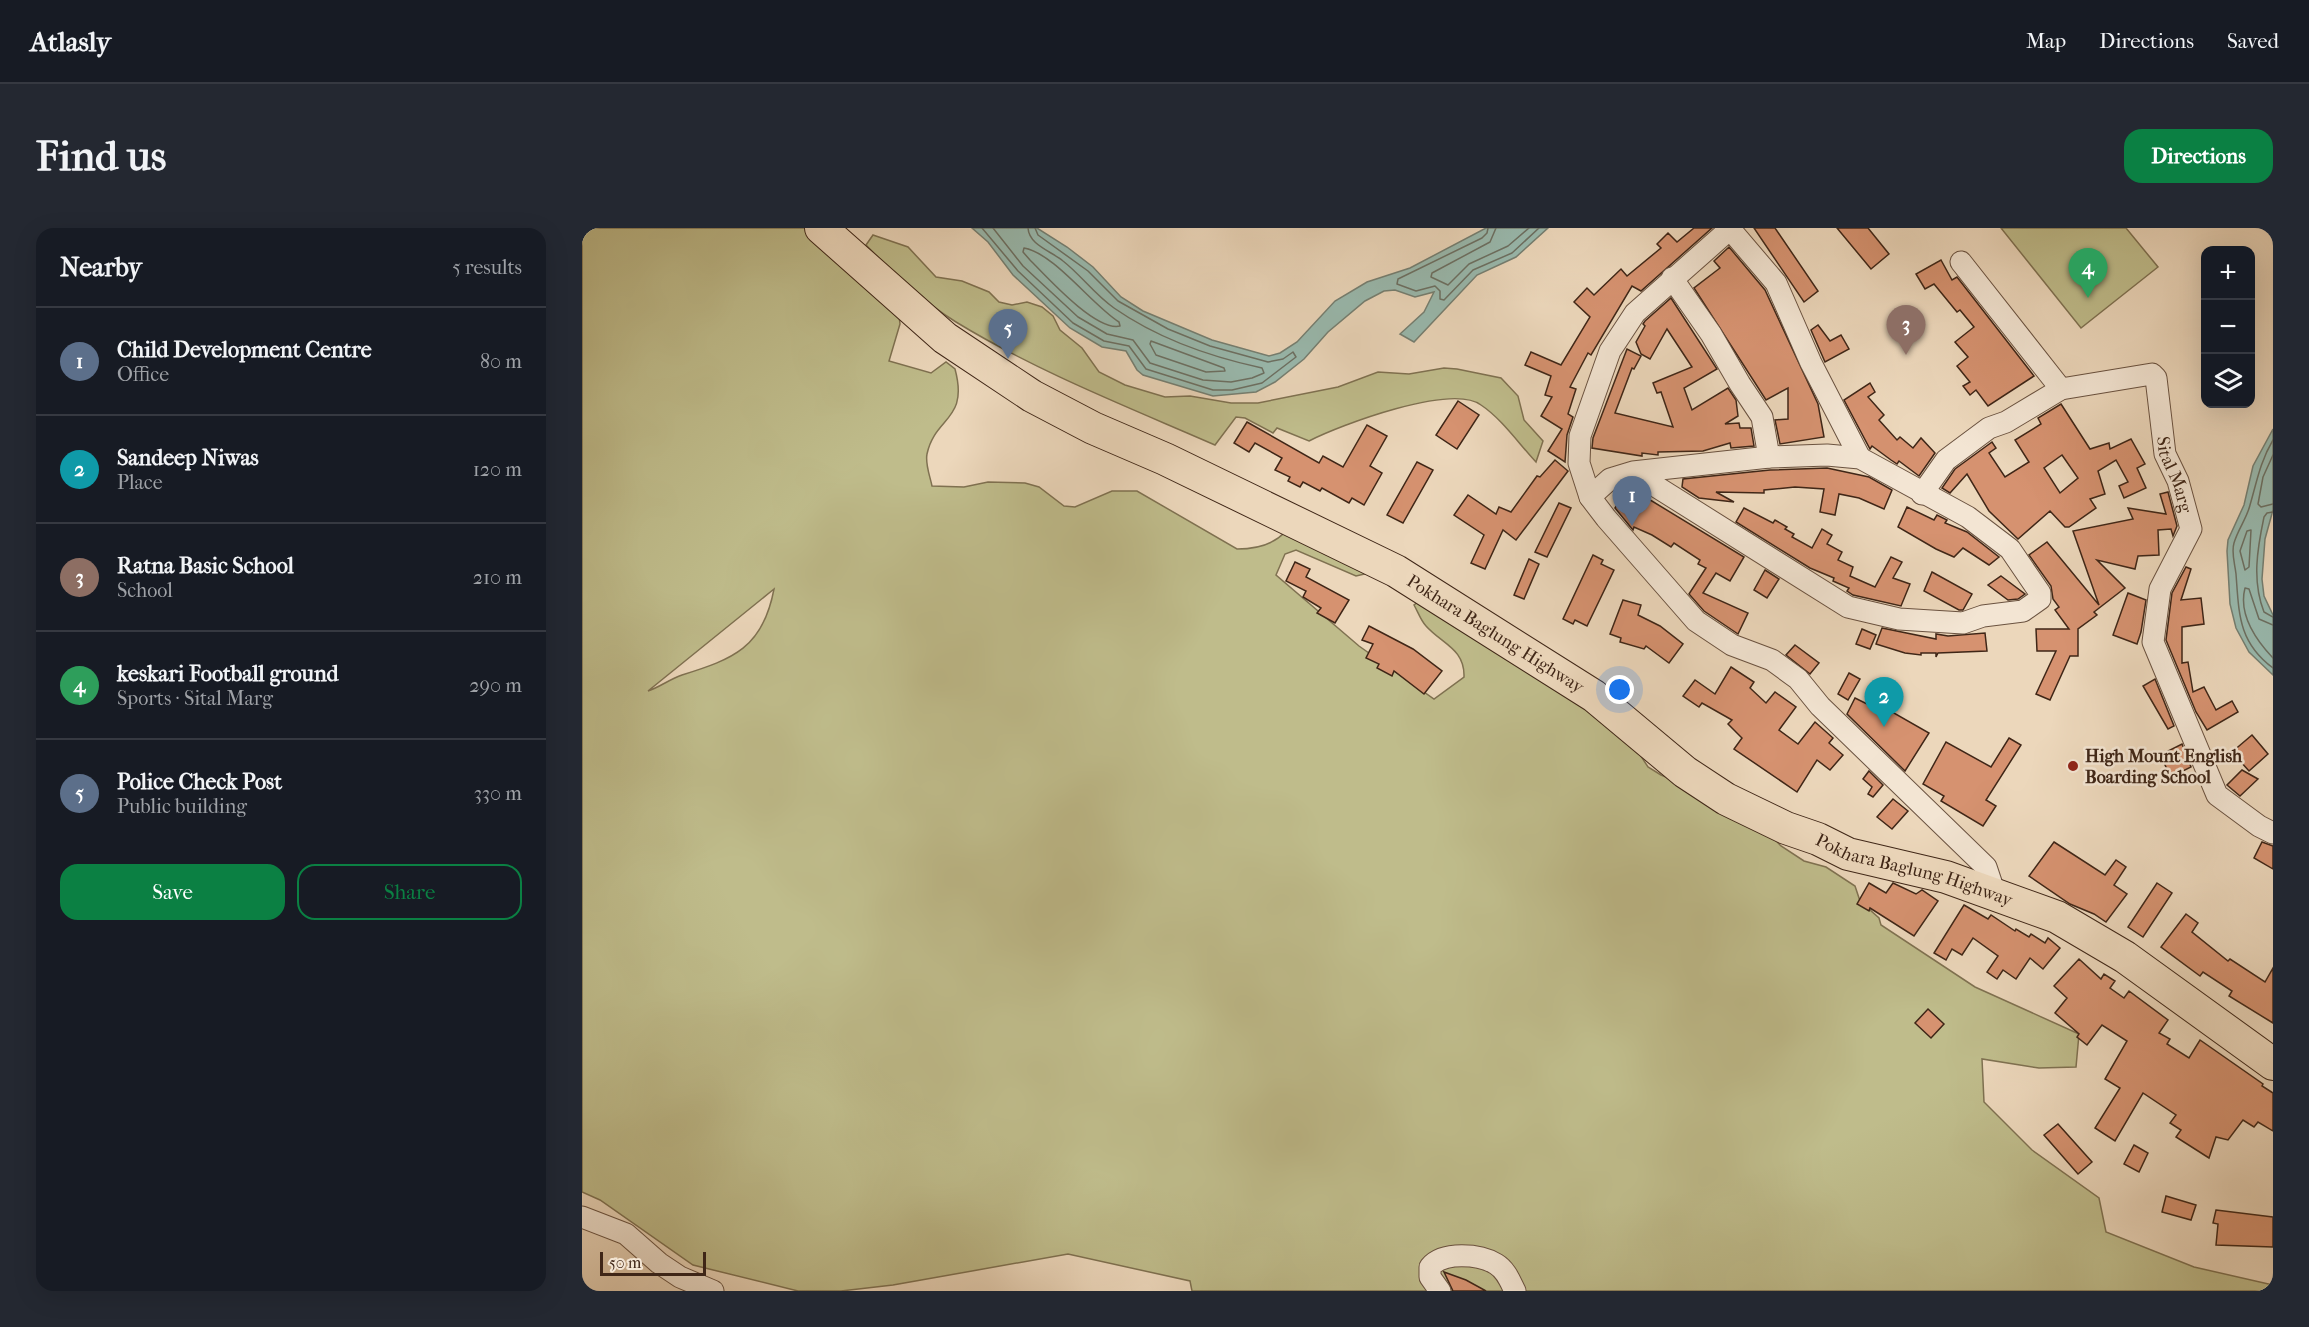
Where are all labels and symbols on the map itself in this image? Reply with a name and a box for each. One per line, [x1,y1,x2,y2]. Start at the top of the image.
pin: 4 [2068,248,2108,298]
pin: 3 [1886,306,1926,355]
pin: 5 [988,310,1028,359]
street label: Sital Marg [2152,435,2197,515]
pin: 1 [1612,476,1652,526]
street label: Pokhara Baglung Highway [1403,570,1589,698]
your location [1605,675,1634,704]
pin: 2 [1864,678,1904,727]
place label: High Mount English Boarding School [2085,746,2243,788]
marker: High Mount English Boarding School [2066,759,2080,773]
street label: Pokhara Baglung Highway [1812,829,2017,911]
scale bar [600,1249,706,1276]

